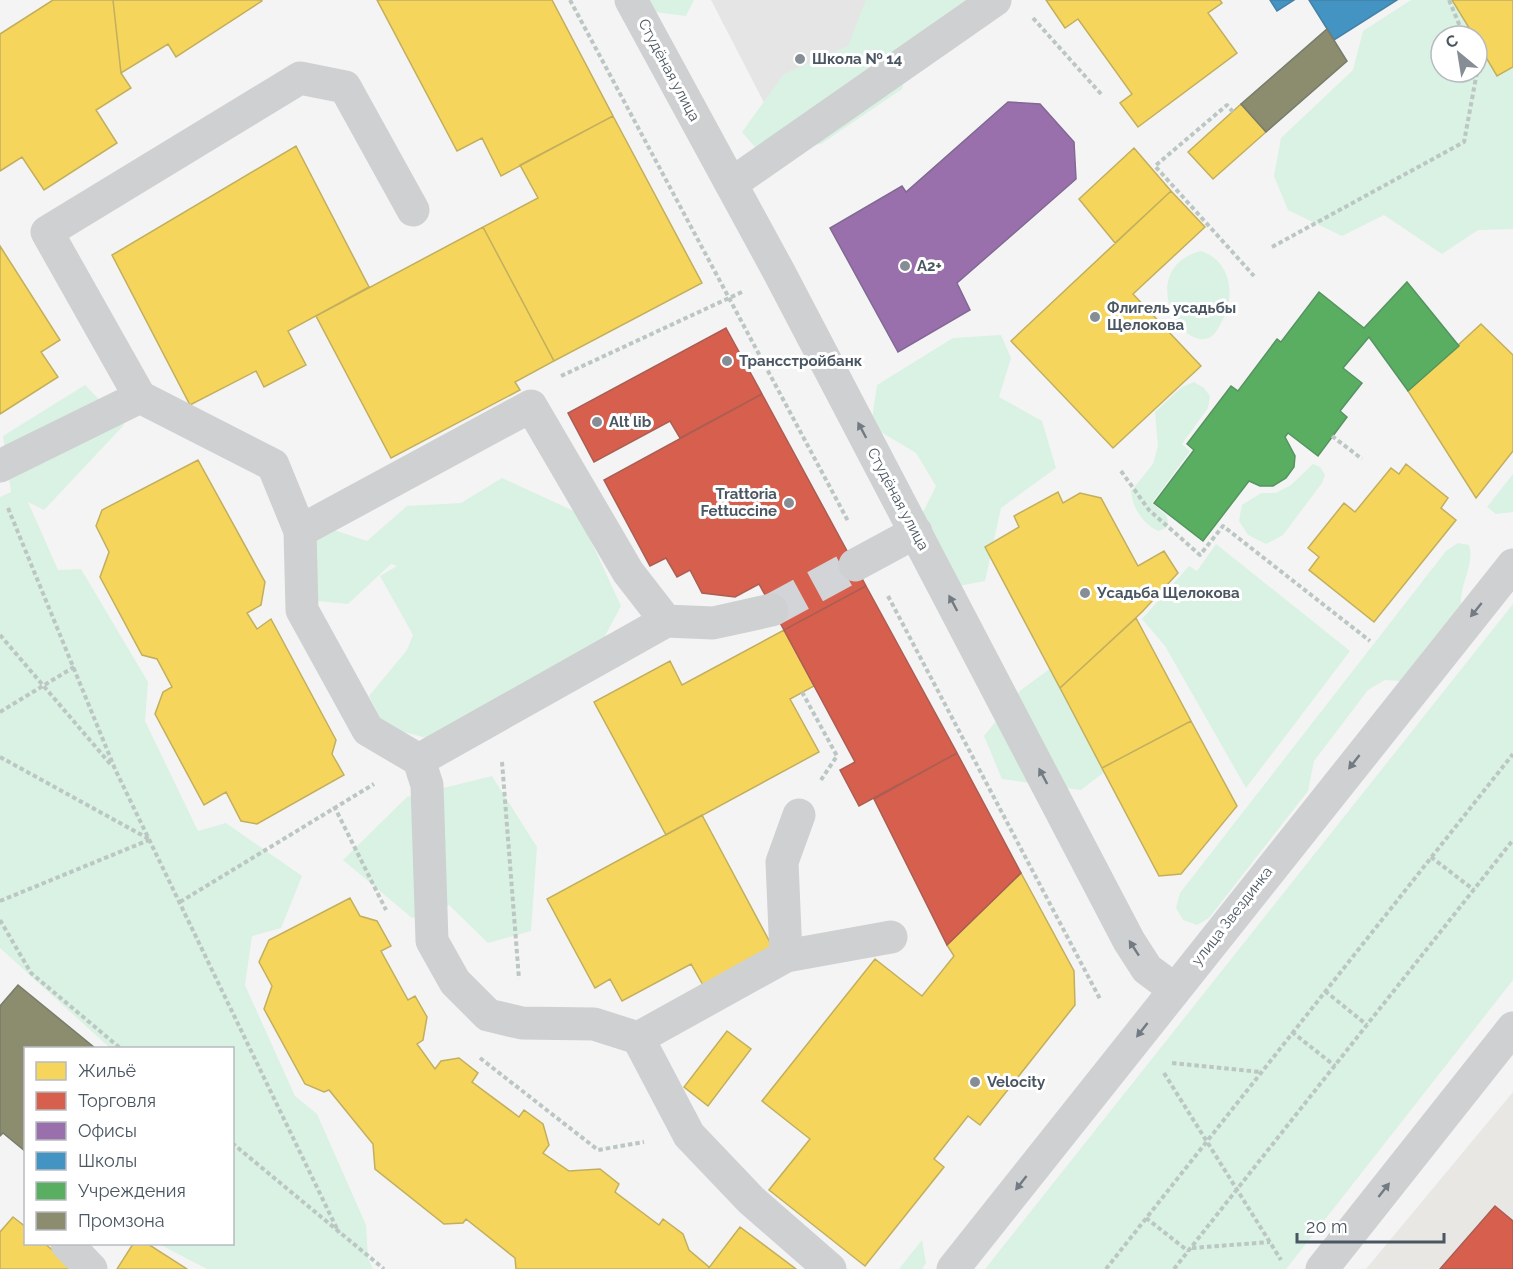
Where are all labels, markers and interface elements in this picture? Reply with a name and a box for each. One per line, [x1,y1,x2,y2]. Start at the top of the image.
street label: Студёная улица [634,16,704,124]
north arrow [1429,24,1489,84]
text: С [1442,30,1461,52]
place label: Школа № 14 [812,50,903,68]
marker: Школа № 14 [793,52,807,66]
place label: А2+ [917,257,942,275]
marker: А2+ [898,259,912,273]
place label: Флигель усадьбы Щелокова [1107,299,1236,334]
marker: Флигель усадьбы Щелокова [1088,310,1102,324]
place label: Трансстройбанк [739,352,863,370]
marker: Трансстройбанк [720,354,734,368]
place label: Alt lib [609,413,652,431]
marker: Alt lib [590,415,604,429]
one-way arrow [857,421,867,438]
street label: Студёная улица [863,445,933,553]
place label: Trattoria Fettuccine [700,485,777,520]
marker: Trattoria Fettuccine [782,496,796,510]
place label: Усадьба Щелокова [1096,584,1240,602]
marker: Усадьба Щелокова [1078,586,1092,600]
one-way arrow [948,594,957,611]
one-way arrow [1470,602,1483,618]
one-way arrow [1348,754,1361,770]
one-way arrow [1038,767,1047,784]
street label: улица Звездинка [1188,863,1276,969]
one-way arrow [1128,940,1139,956]
one-way arrow [1136,1023,1148,1038]
legend [24,1047,234,1245]
text: Жильё [78,1060,136,1081]
place label: Velocity [987,1073,1046,1091]
marker: Velocity [968,1075,982,1089]
text: Торговля [78,1090,156,1111]
text: Офисы [78,1120,137,1141]
text: Школы [78,1150,137,1171]
one-way arrow [1016,1176,1028,1191]
text: Учреждения [78,1180,186,1201]
one-way arrow [1378,1183,1390,1198]
scale bar [1297,1206,1444,1244]
text: Промзона [78,1210,165,1231]
text: 20 m [1306,1216,1348,1237]

